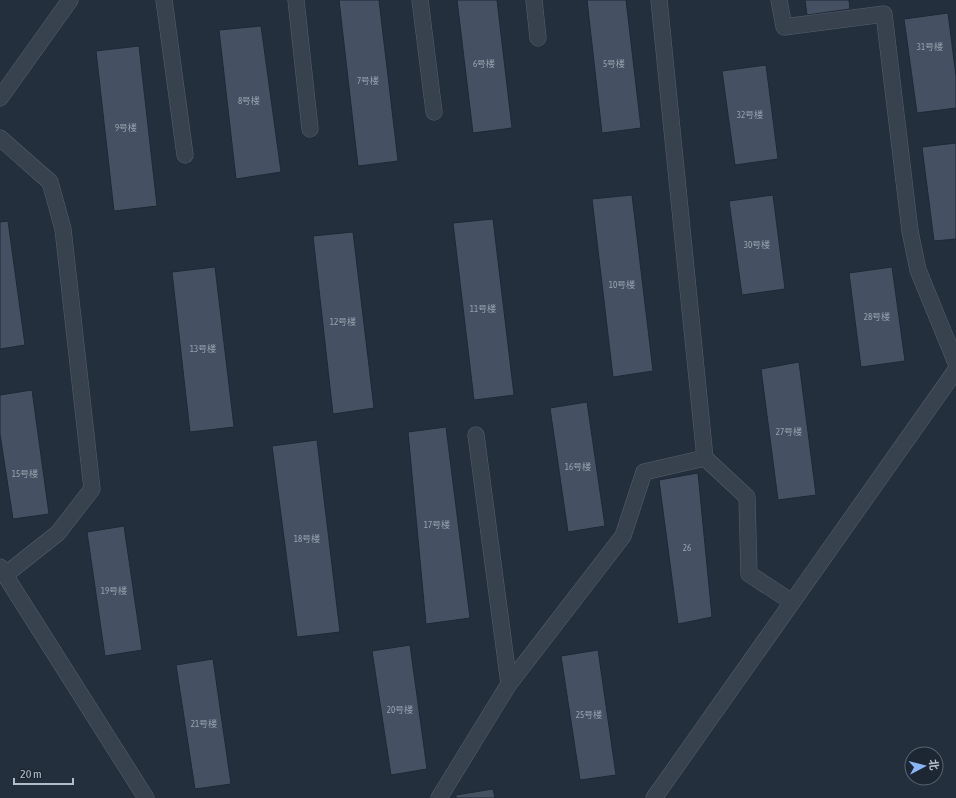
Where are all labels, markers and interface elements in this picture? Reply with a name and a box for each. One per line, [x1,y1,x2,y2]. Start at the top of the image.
house number: 31号楼 [917,42,943,52]
house number: 6号楼 [473,59,495,69]
house number: 5号楼 [603,59,625,69]
house number: 7号楼 [357,76,379,86]
house number: 8号楼 [238,96,260,106]
house number: 32号楼 [737,110,763,120]
house number: 9号楼 [115,123,137,133]
house number: 30号楼 [744,240,770,250]
house number: 10号楼 [609,280,635,290]
house number: 11号楼 [470,304,496,314]
house number: 28号楼 [864,312,890,322]
house number: 12号楼 [330,317,356,327]
house number: 13号楼 [190,344,216,354]
house number: 27号楼 [776,427,802,437]
house number: 16号楼 [565,462,591,472]
house number: 15号楼 [12,469,38,479]
house number: 17号楼 [424,520,450,530]
house number: 18号楼 [294,534,320,544]
house number: 26 [683,543,691,553]
house number: 19号楼 [101,586,127,596]
house number: 20号楼 [387,705,413,715]
house number: 25号楼 [576,710,602,720]
house number: 21号楼 [191,719,217,729]
north arrow [904,746,944,786]
text: 北 [927,759,941,771]
scale bar [14,760,73,786]
text: 20 m [20,767,42,781]

